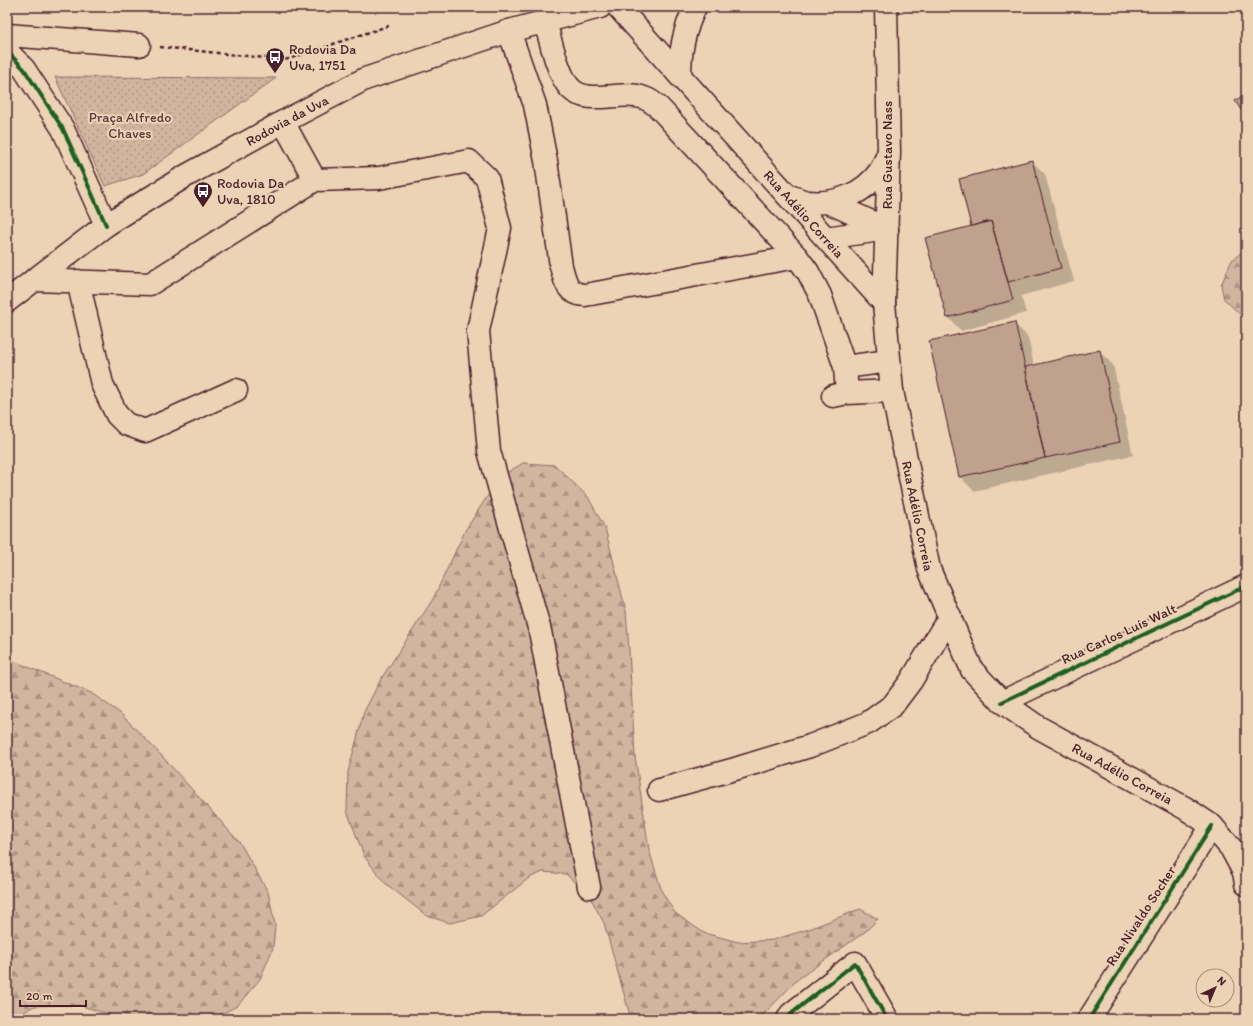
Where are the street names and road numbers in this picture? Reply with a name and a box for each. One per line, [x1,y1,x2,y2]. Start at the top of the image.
street label: Rodovia da Uva [243,91,332,150]
street label: Rua Gustavo Nass [879,101,896,209]
street label: Rua Adélio Correia [760,166,848,261]
street label: Rua Adélio Correia [898,459,938,573]
street label: Rua Carlos Luís Walt [1059,600,1179,668]
street label: Rua Adélio Correia [1069,739,1176,808]
street label: Rua Nivaldo Socher [1102,862,1180,969]

